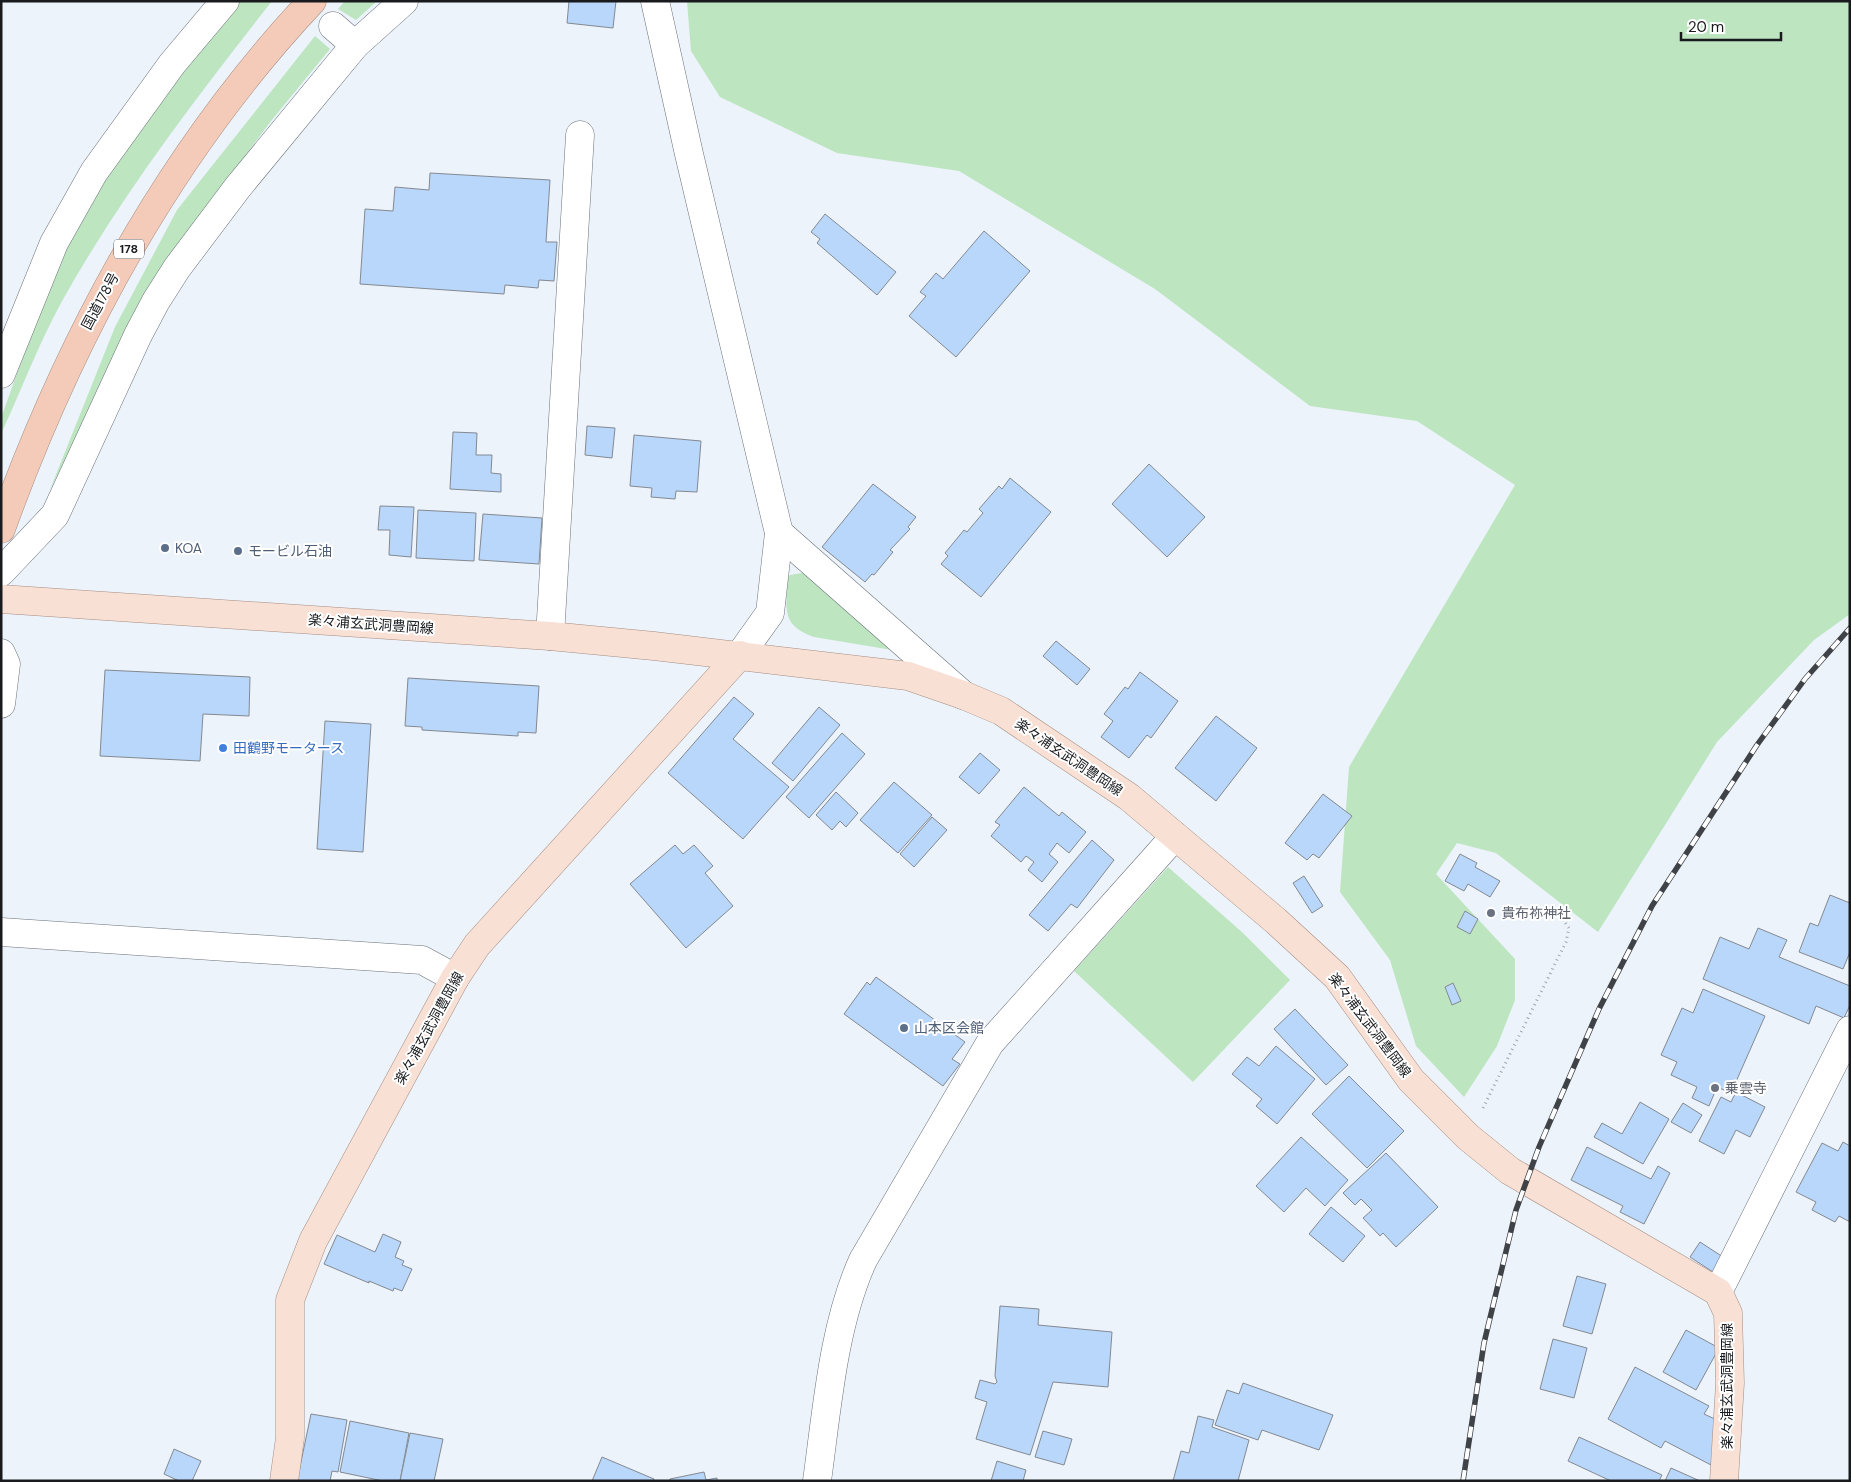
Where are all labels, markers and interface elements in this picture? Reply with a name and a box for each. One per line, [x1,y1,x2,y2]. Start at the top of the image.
scale bar [1681,10,1781,42]
text: 20 m [1688,17,1724,37]
road number: 178 [114,240,144,258]
street label: 国道178号 [77,269,123,333]
place label: KOA [175,539,202,557]
marker: KOA [159,542,171,554]
place label: モービル石油 [248,542,332,560]
marker: モービル石油 [232,545,244,557]
street label: 楽々浦玄武洞豊岡線 [308,611,434,637]
street label: 楽々浦玄武洞豊岡線 [1012,714,1126,800]
place label: 田鶴野モータース [233,739,344,757]
marker: 田鶴野モータース [217,742,229,754]
place label: 貴布祢神社 [1501,904,1571,922]
marker: 貴布祢神社 [1485,907,1497,919]
street label: 楽々浦玄武洞豊岡線 [391,969,467,1087]
street label: 楽々浦玄武洞豊岡線 [1325,969,1415,1081]
place label: 山本区会館 [914,1019,984,1037]
marker: 山本区会館 [898,1022,910,1034]
place label: 乗雲寺 [1725,1079,1767,1097]
marker: 乗雲寺 [1709,1082,1721,1094]
street label: 楽々浦玄武洞豊岡線 [1718,1323,1736,1449]

